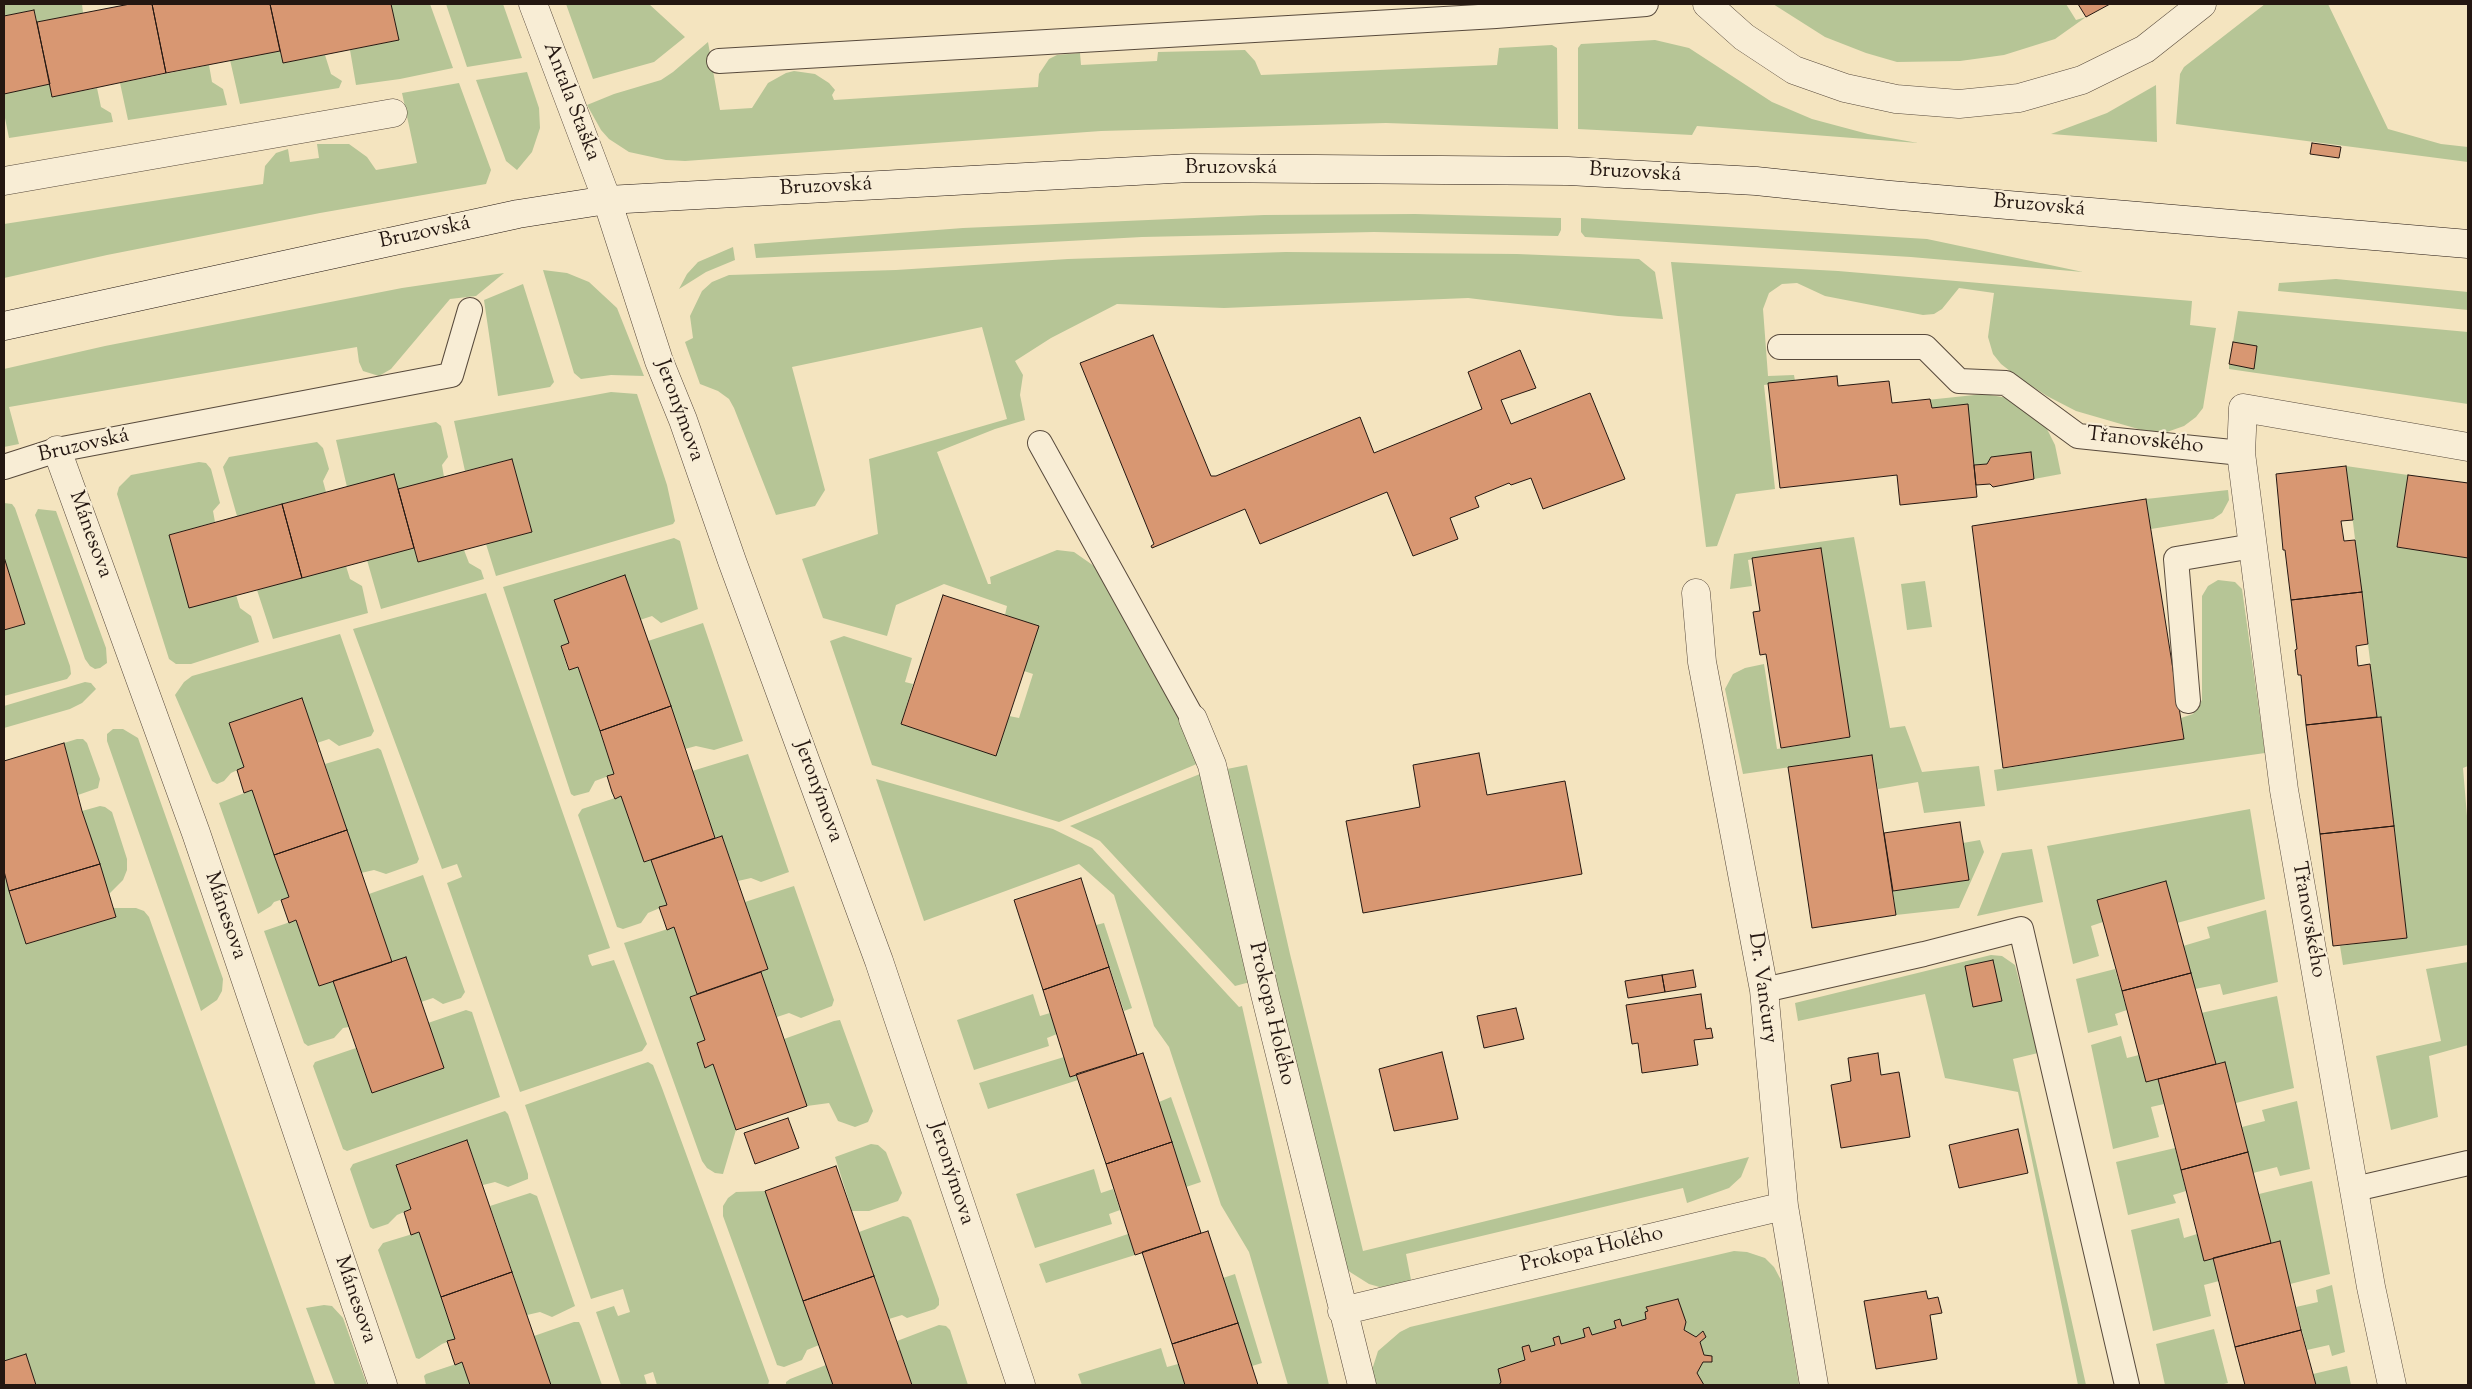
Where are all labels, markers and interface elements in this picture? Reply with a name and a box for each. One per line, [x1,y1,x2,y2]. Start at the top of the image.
street label: Antala Staška [536,39,604,165]
street label: Bruzovská [1185,156,1277,182]
street label: Bruzovská [1588,159,1682,189]
street label: Bruzovská [779,173,873,203]
street label: Bruzovská [1992,190,2086,224]
street label: Bruzovská [377,212,473,256]
street label: Jeronýmova [648,357,708,465]
street label: Třanovského [2085,423,2205,461]
street label: Bruzovská [36,424,132,470]
street label: Mánesova [62,488,116,582]
street label: Jeronýmova [787,738,847,846]
street label: Třanovského [2284,860,2330,980]
street label: Mánesova [197,869,251,963]
street label: Dr. Vančury [1741,931,1781,1045]
street label: Prokopa Holého [1241,940,1299,1088]
street label: Jeronýmova [922,1120,978,1228]
street label: Prokopa Holého [1518,1222,1666,1280]
street label: Mánesova [327,1253,381,1347]

